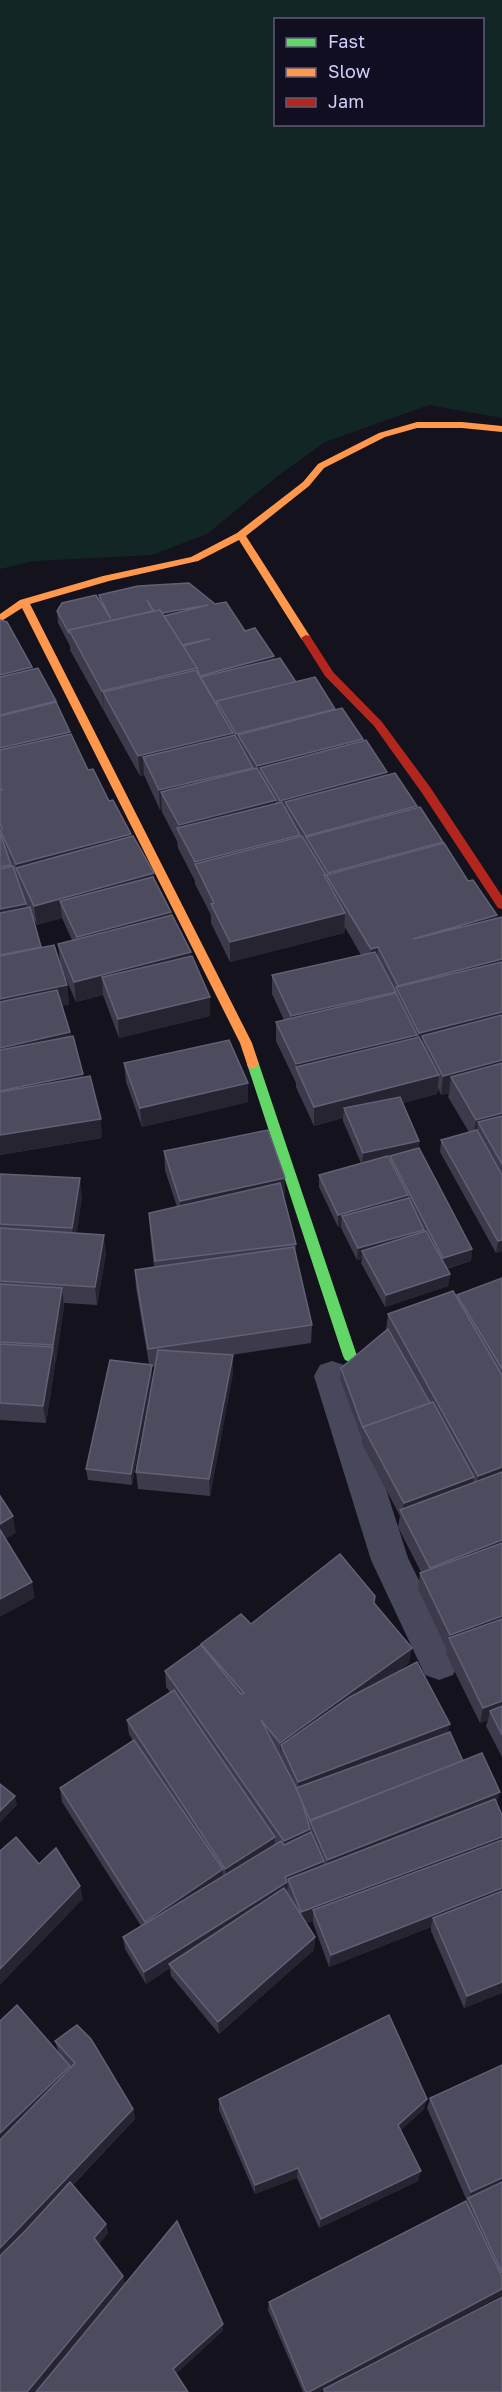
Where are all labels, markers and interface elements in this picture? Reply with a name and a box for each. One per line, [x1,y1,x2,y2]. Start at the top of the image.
legend [274,18,484,126]
text: Fast [328,30,365,52]
text: Slow [328,60,371,82]
text: Jam [328,90,364,112]

